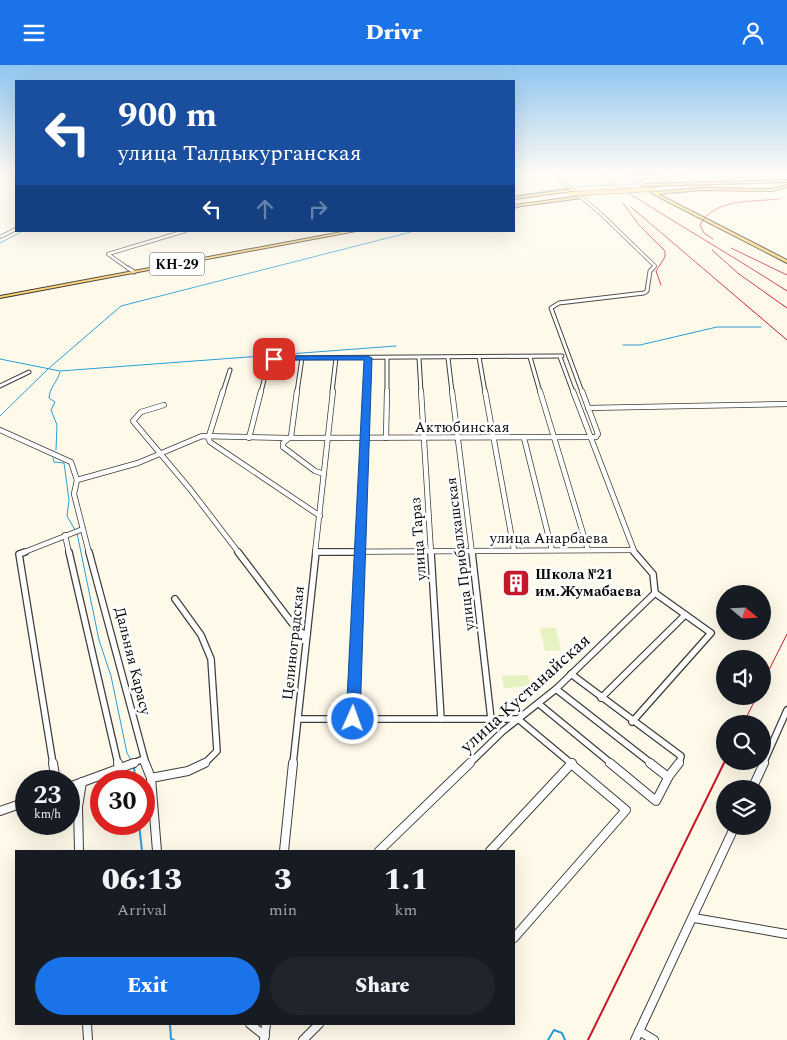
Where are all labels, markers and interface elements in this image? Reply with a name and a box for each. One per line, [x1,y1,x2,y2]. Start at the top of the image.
text: Drivr [366,16,422,49]
icon: menu [20,19,48,47]
icon: person [739,19,767,47]
text: 900 m [118,89,217,142]
icon: left [35,100,100,165]
text: улица Талдыкурганская [118,137,361,170]
icon: left [198,195,226,223]
icon: ahead [251,195,279,223]
icon: right [304,195,332,223]
road number: КН-29 [150,253,204,275]
pin [253,338,295,380]
icon: arrive [260,345,288,373]
street label: Актюбинская [415,416,509,439]
street label: улица Прибалхашская [440,476,481,633]
street label: улица Тараз [404,496,433,582]
street label: улица Анарбаева [489,527,609,550]
place label: Школа №21 им.Жумабаева [535,563,642,603]
building icon: Школа №21 им.Жумабаева [501,568,531,598]
street label: Целиноградская [276,585,311,701]
north arrow [716,585,771,640]
map controls [716,585,771,835]
street label: Дальняя Карасу [108,605,157,718]
street label: улица Кустанайская [453,627,597,760]
button: sound [716,650,771,705]
position arrow [326,692,378,744]
button: search [716,715,771,770]
speed limit sign: 30 [90,770,155,835]
text: 23 [33,777,62,815]
button: layers [716,780,771,835]
text: km/h [34,805,61,824]
text: 06:13 [102,857,182,903]
text: 3 [274,857,292,903]
text: 1.1 [384,857,428,903]
text: Arrival [117,898,167,922]
text: min [269,898,297,922]
text: km [395,898,417,922]
button: Exit [35,957,260,1015]
button: Share [270,957,495,1015]

